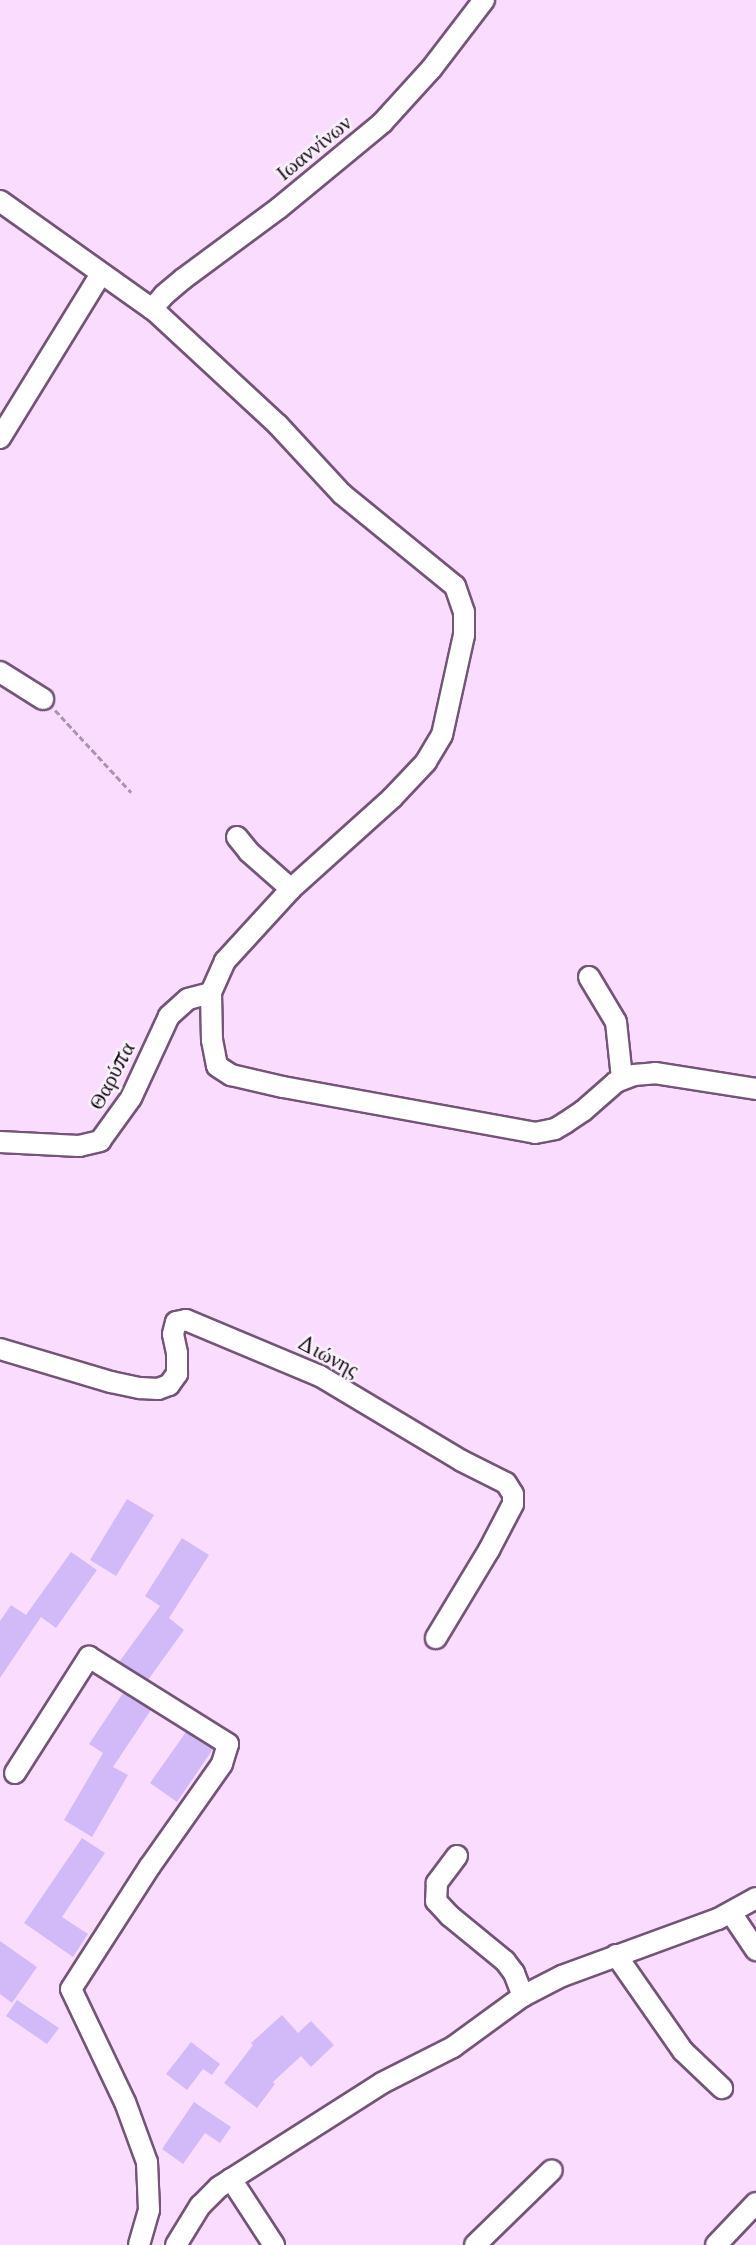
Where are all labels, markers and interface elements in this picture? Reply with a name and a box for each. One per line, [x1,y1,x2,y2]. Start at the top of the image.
street label: Ιωαννίνων [271,110,357,186]
street label: Θαρύπα [84,1038,140,1114]
street label: Διώνης [293,1329,363,1383]

